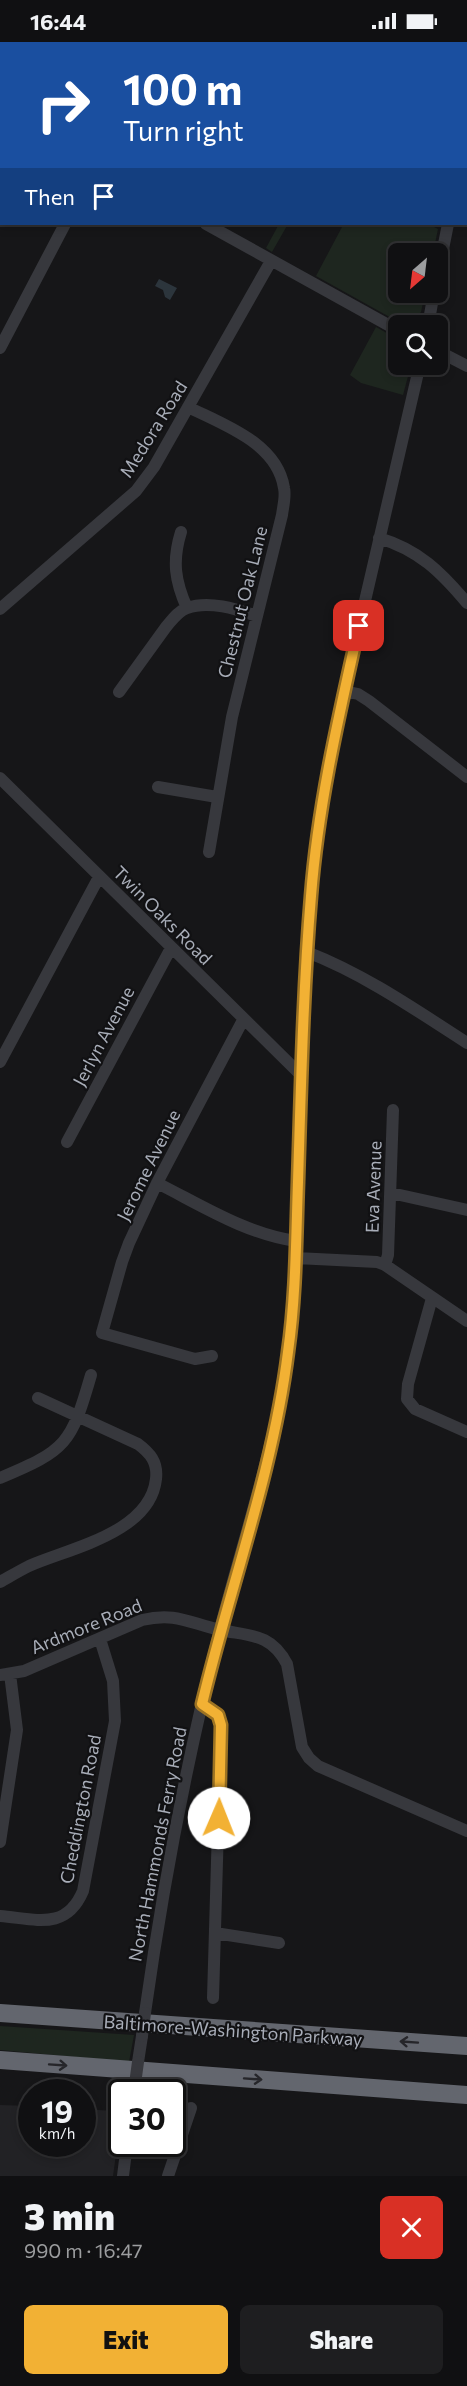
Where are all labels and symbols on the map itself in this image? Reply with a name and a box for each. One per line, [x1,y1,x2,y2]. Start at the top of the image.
north arrow [388,243,448,303]
street label: Medora Road [115,377,191,481]
street label: Chestnut Oak Lane [212,524,272,680]
pin [333,600,384,651]
street label: Twin Oaks Road [109,861,217,969]
street label: Jerlyn Avenue [68,982,138,1090]
street label: Jerome Avenue [112,1106,184,1224]
street label: Eva Avenue [360,1140,386,1234]
street label: Ardmore Road [27,1594,145,1658]
street label: North Hammonds Ferry Road [123,1725,191,1963]
street label: Cheddington Road [55,1733,105,1885]
position arrow [187,1786,251,1850]
street label: Baltimore-Washington Parkway [103,2010,363,2050]
one-way arrow [399,2037,419,2048]
one-way arrow [48,2059,68,2070]
one-way arrow [242,2073,262,2084]
speed limit sign: 30 [108,2079,186,2157]

